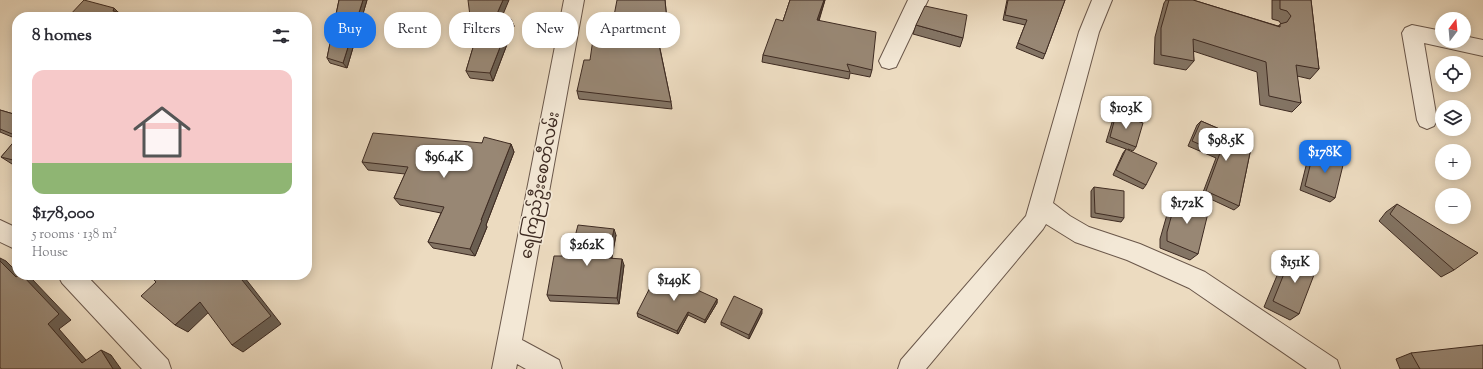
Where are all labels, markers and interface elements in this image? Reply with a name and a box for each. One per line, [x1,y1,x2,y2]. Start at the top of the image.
chip: Buy [324,12,376,48]
chip: Rent [384,12,441,48]
chip: Filters [449,12,514,48]
chip: New [522,12,578,48]
chip: Apartment [586,12,680,48]
north arrow [1435,12,1471,48]
map controls [1435,12,1471,224]
text: 8 homes [32,24,92,48]
icon: filters [270,25,292,47]
button: locate [1435,56,1471,92]
icon: home [126,96,198,168]
pin: $103K [1098,96,1154,130]
text: $103K [1110,100,1142,118]
button: layers [1435,100,1471,136]
street label: ရေကြည်ဦးစေတီလမ်း [514,110,567,261]
pin: $98.5K [1193,128,1259,162]
text: $98.5K [1208,132,1244,150]
pin: $178K [1297,140,1353,174]
text: $178K [1308,144,1342,162]
button: + [1435,144,1471,180]
pin: $96.4K [411,145,477,179]
text: $96.4K [425,149,463,167]
button: − [1435,188,1471,224]
pin: $172K [1159,191,1215,225]
text: $172K [1170,195,1204,213]
text: $178,000 [32,202,94,226]
text: 5 rooms · 138 m² [32,226,117,244]
pin: $262K [559,233,615,267]
text: $262K [570,237,604,255]
text: House [32,244,68,262]
pin: $151K [1267,250,1323,284]
text: $151K [1280,254,1310,272]
pin: $149K [646,268,702,302]
text: $149K [657,272,691,290]

